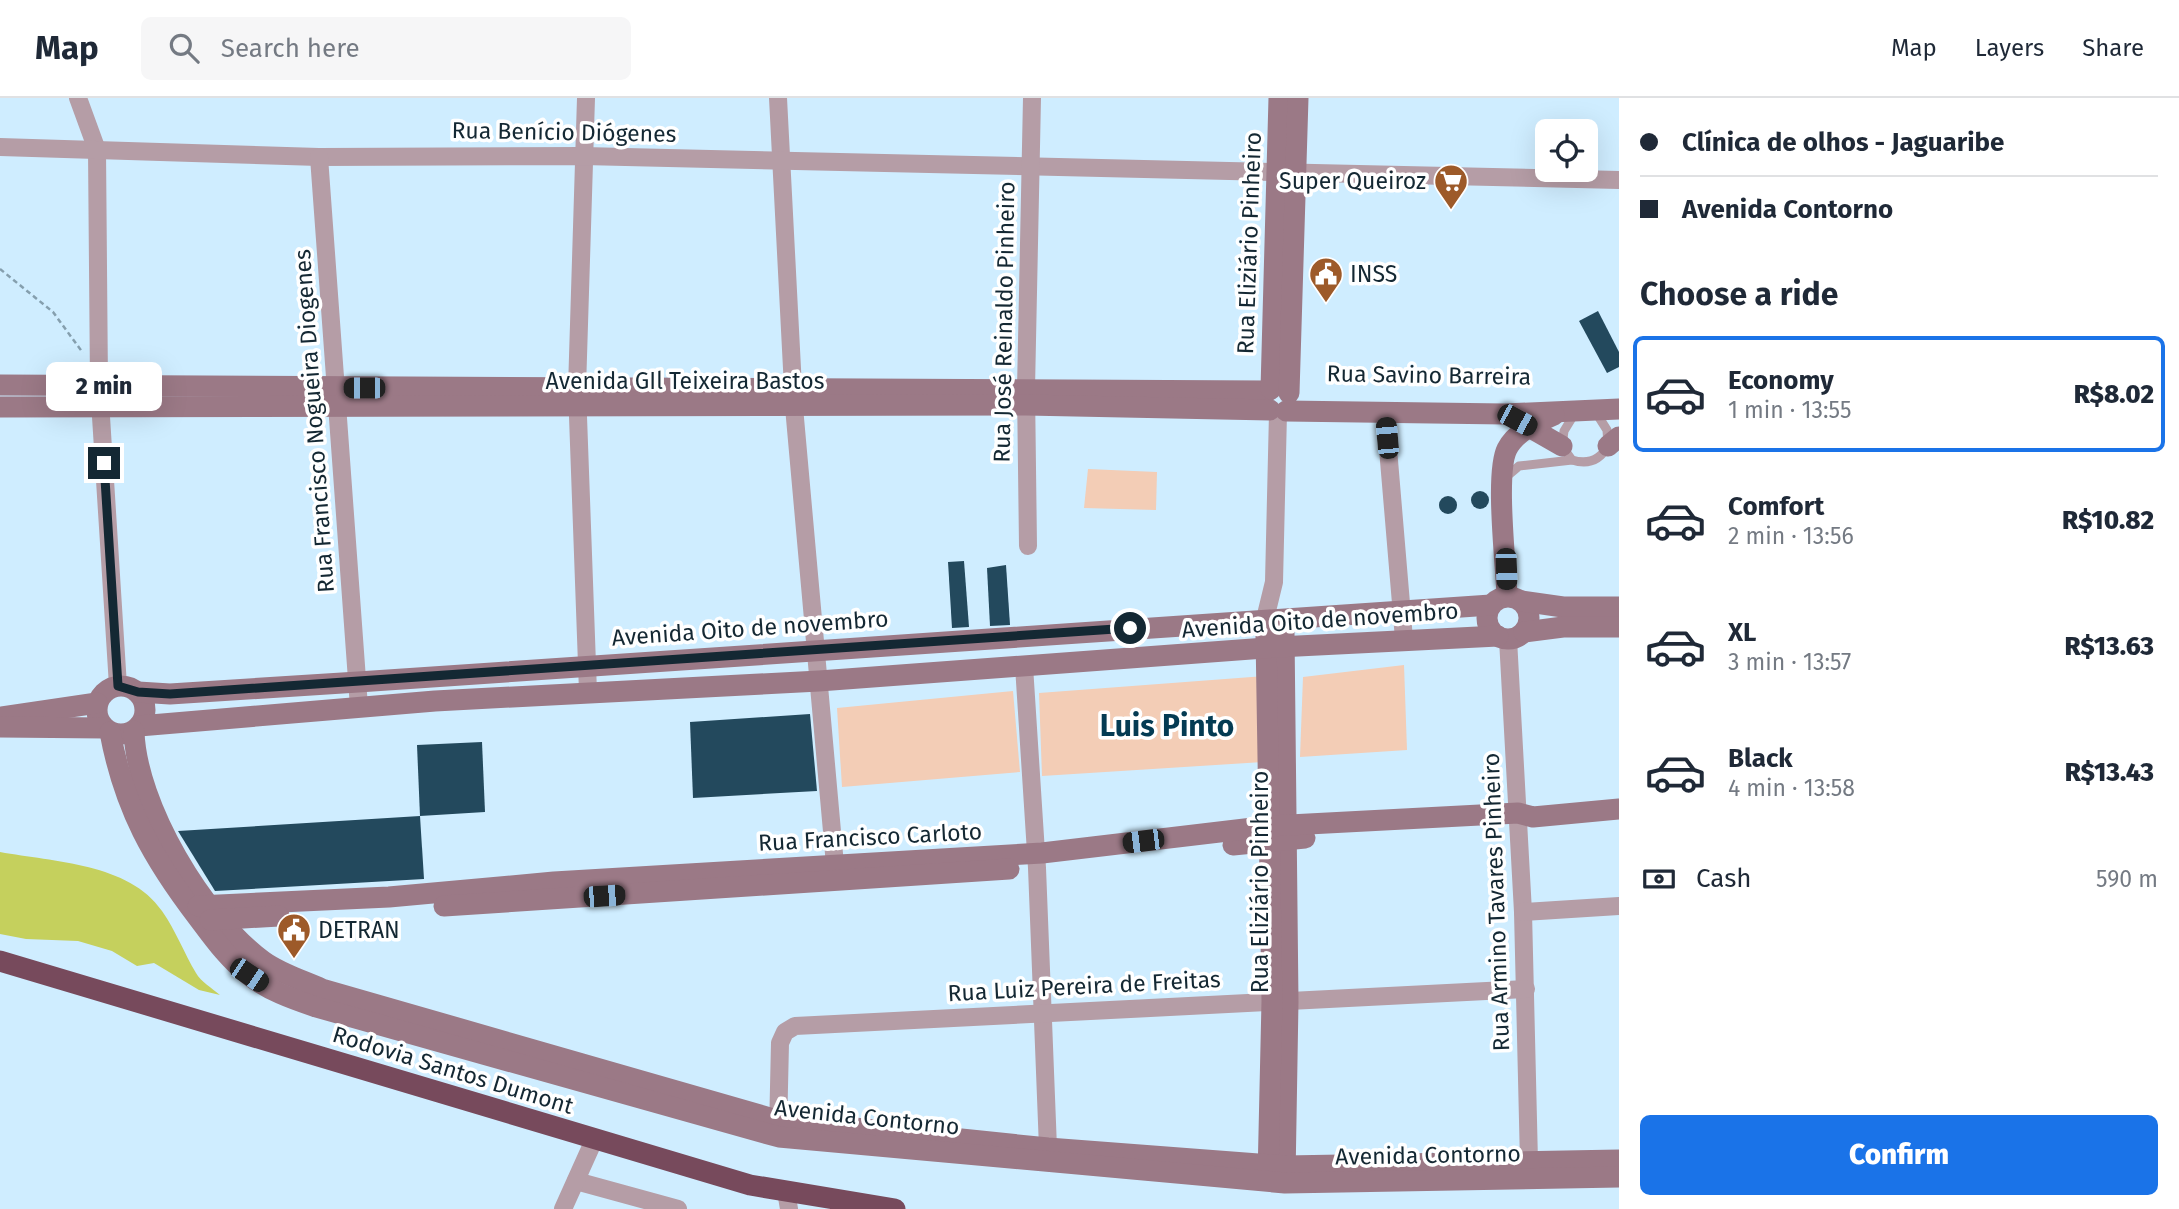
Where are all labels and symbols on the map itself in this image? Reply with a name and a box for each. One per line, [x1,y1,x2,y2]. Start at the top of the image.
street label: Rua Benício Diógenes [451,116,677,148]
street label: Rua Eliziário Pinheiro [1231,131,1267,355]
supermarket icon: Super Queiroz [1432,162,1470,211]
place label: Super Queiroz [1279,167,1426,195]
street label: Rua José Reinaldo Pinheiro [988,181,1020,463]
street label: Rua Francisco Nogueira Diogenes [288,248,340,594]
public building icon: INSS [1307,255,1345,304]
place label: INSS [1350,260,1397,288]
street label: Rua Savino Barreira [1326,359,1532,391]
callout: 2 min [46,362,162,410]
street label: Avenida GIl Teixeira Bastos [546,367,824,395]
car [344,378,386,399]
car [1494,401,1541,439]
car [1375,416,1400,460]
route end [88,447,120,479]
car [1495,548,1518,590]
street label: Avenida Oito de novembro [1181,596,1459,644]
street label: Avenida Oito de novembro [611,604,889,652]
route start [1114,612,1146,644]
district label: Luis Pinto [1100,708,1234,744]
street label: Rua Armino Tavares Pinheiro [1477,752,1515,1052]
street label: Rua Eliziário Pinheiro [1246,771,1274,993]
street label: Rua Francisco Carloto [757,817,983,857]
car [1121,828,1166,854]
car [583,884,626,908]
public building icon: DETRAN [275,911,313,960]
place label: DETRAN [318,916,400,944]
car [226,955,273,995]
street label: Rua Luiz Pereira de Freitas [947,965,1221,1007]
street label: Rodovia Santos Dumont [329,1020,577,1120]
street label: Avenida Contorno [773,1093,961,1141]
street label: Avenida Contorno [1335,1139,1521,1171]

